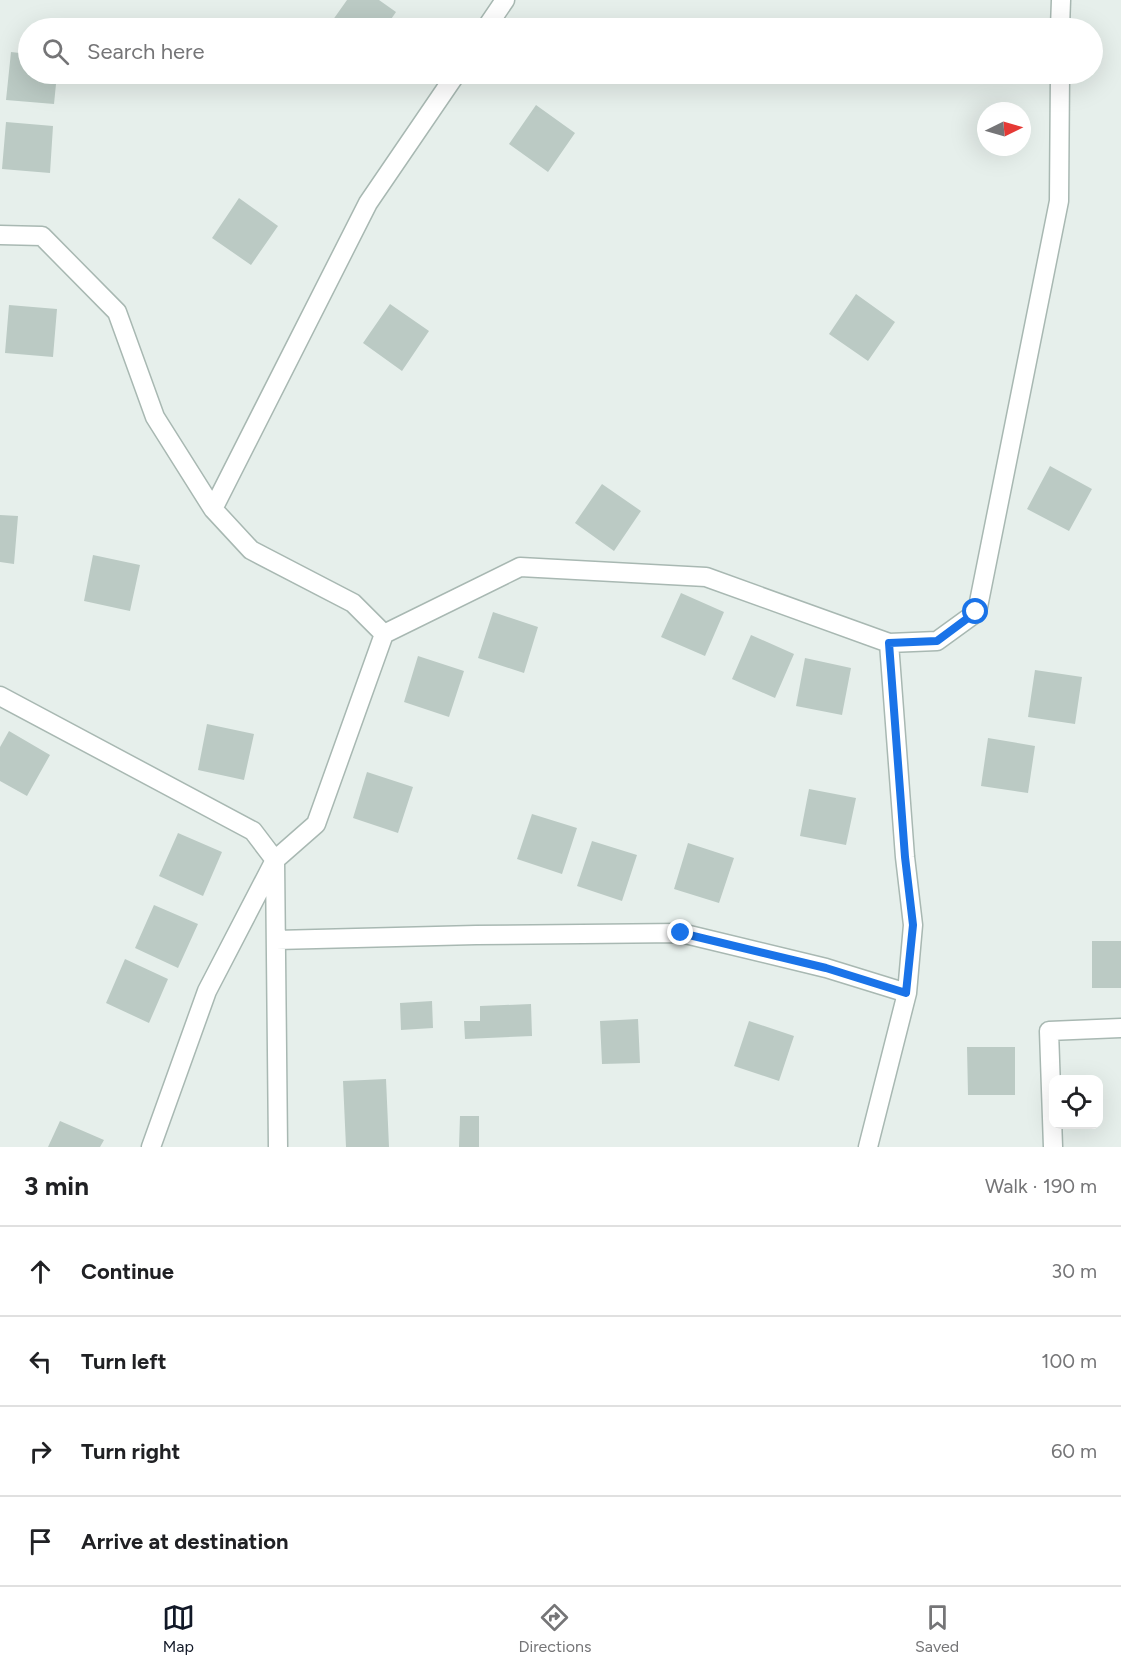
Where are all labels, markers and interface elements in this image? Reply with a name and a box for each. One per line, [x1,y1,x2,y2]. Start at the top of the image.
search box [18,18,1103,84]
icon: search [39,35,72,68]
text: Search here [87,38,205,65]
north arrow [977,102,1031,156]
route start [962,598,988,624]
route end [667,919,693,945]
map controls [1049,1075,1103,1129]
button: locate [1049,1075,1103,1129]
text: 3 min [24,1170,89,1202]
text: Walk · 190 m [985,1174,1097,1198]
icon: ahead [24,1255,57,1288]
text: Continue [81,1258,174,1285]
text: 30 m [1051,1259,1097,1283]
icon: left [24,1345,57,1378]
text: Turn left [81,1348,167,1375]
text: 100 m [1041,1349,1097,1373]
icon: right [24,1435,57,1468]
text: Turn right [81,1438,180,1465]
text: 60 m [1051,1439,1097,1463]
icon: arrive [24,1525,57,1558]
text: Arrive at destination [81,1528,289,1555]
tab: Map [162,1601,195,1656]
tab: Directions [518,1601,591,1656]
tab: Saved [915,1601,959,1656]

